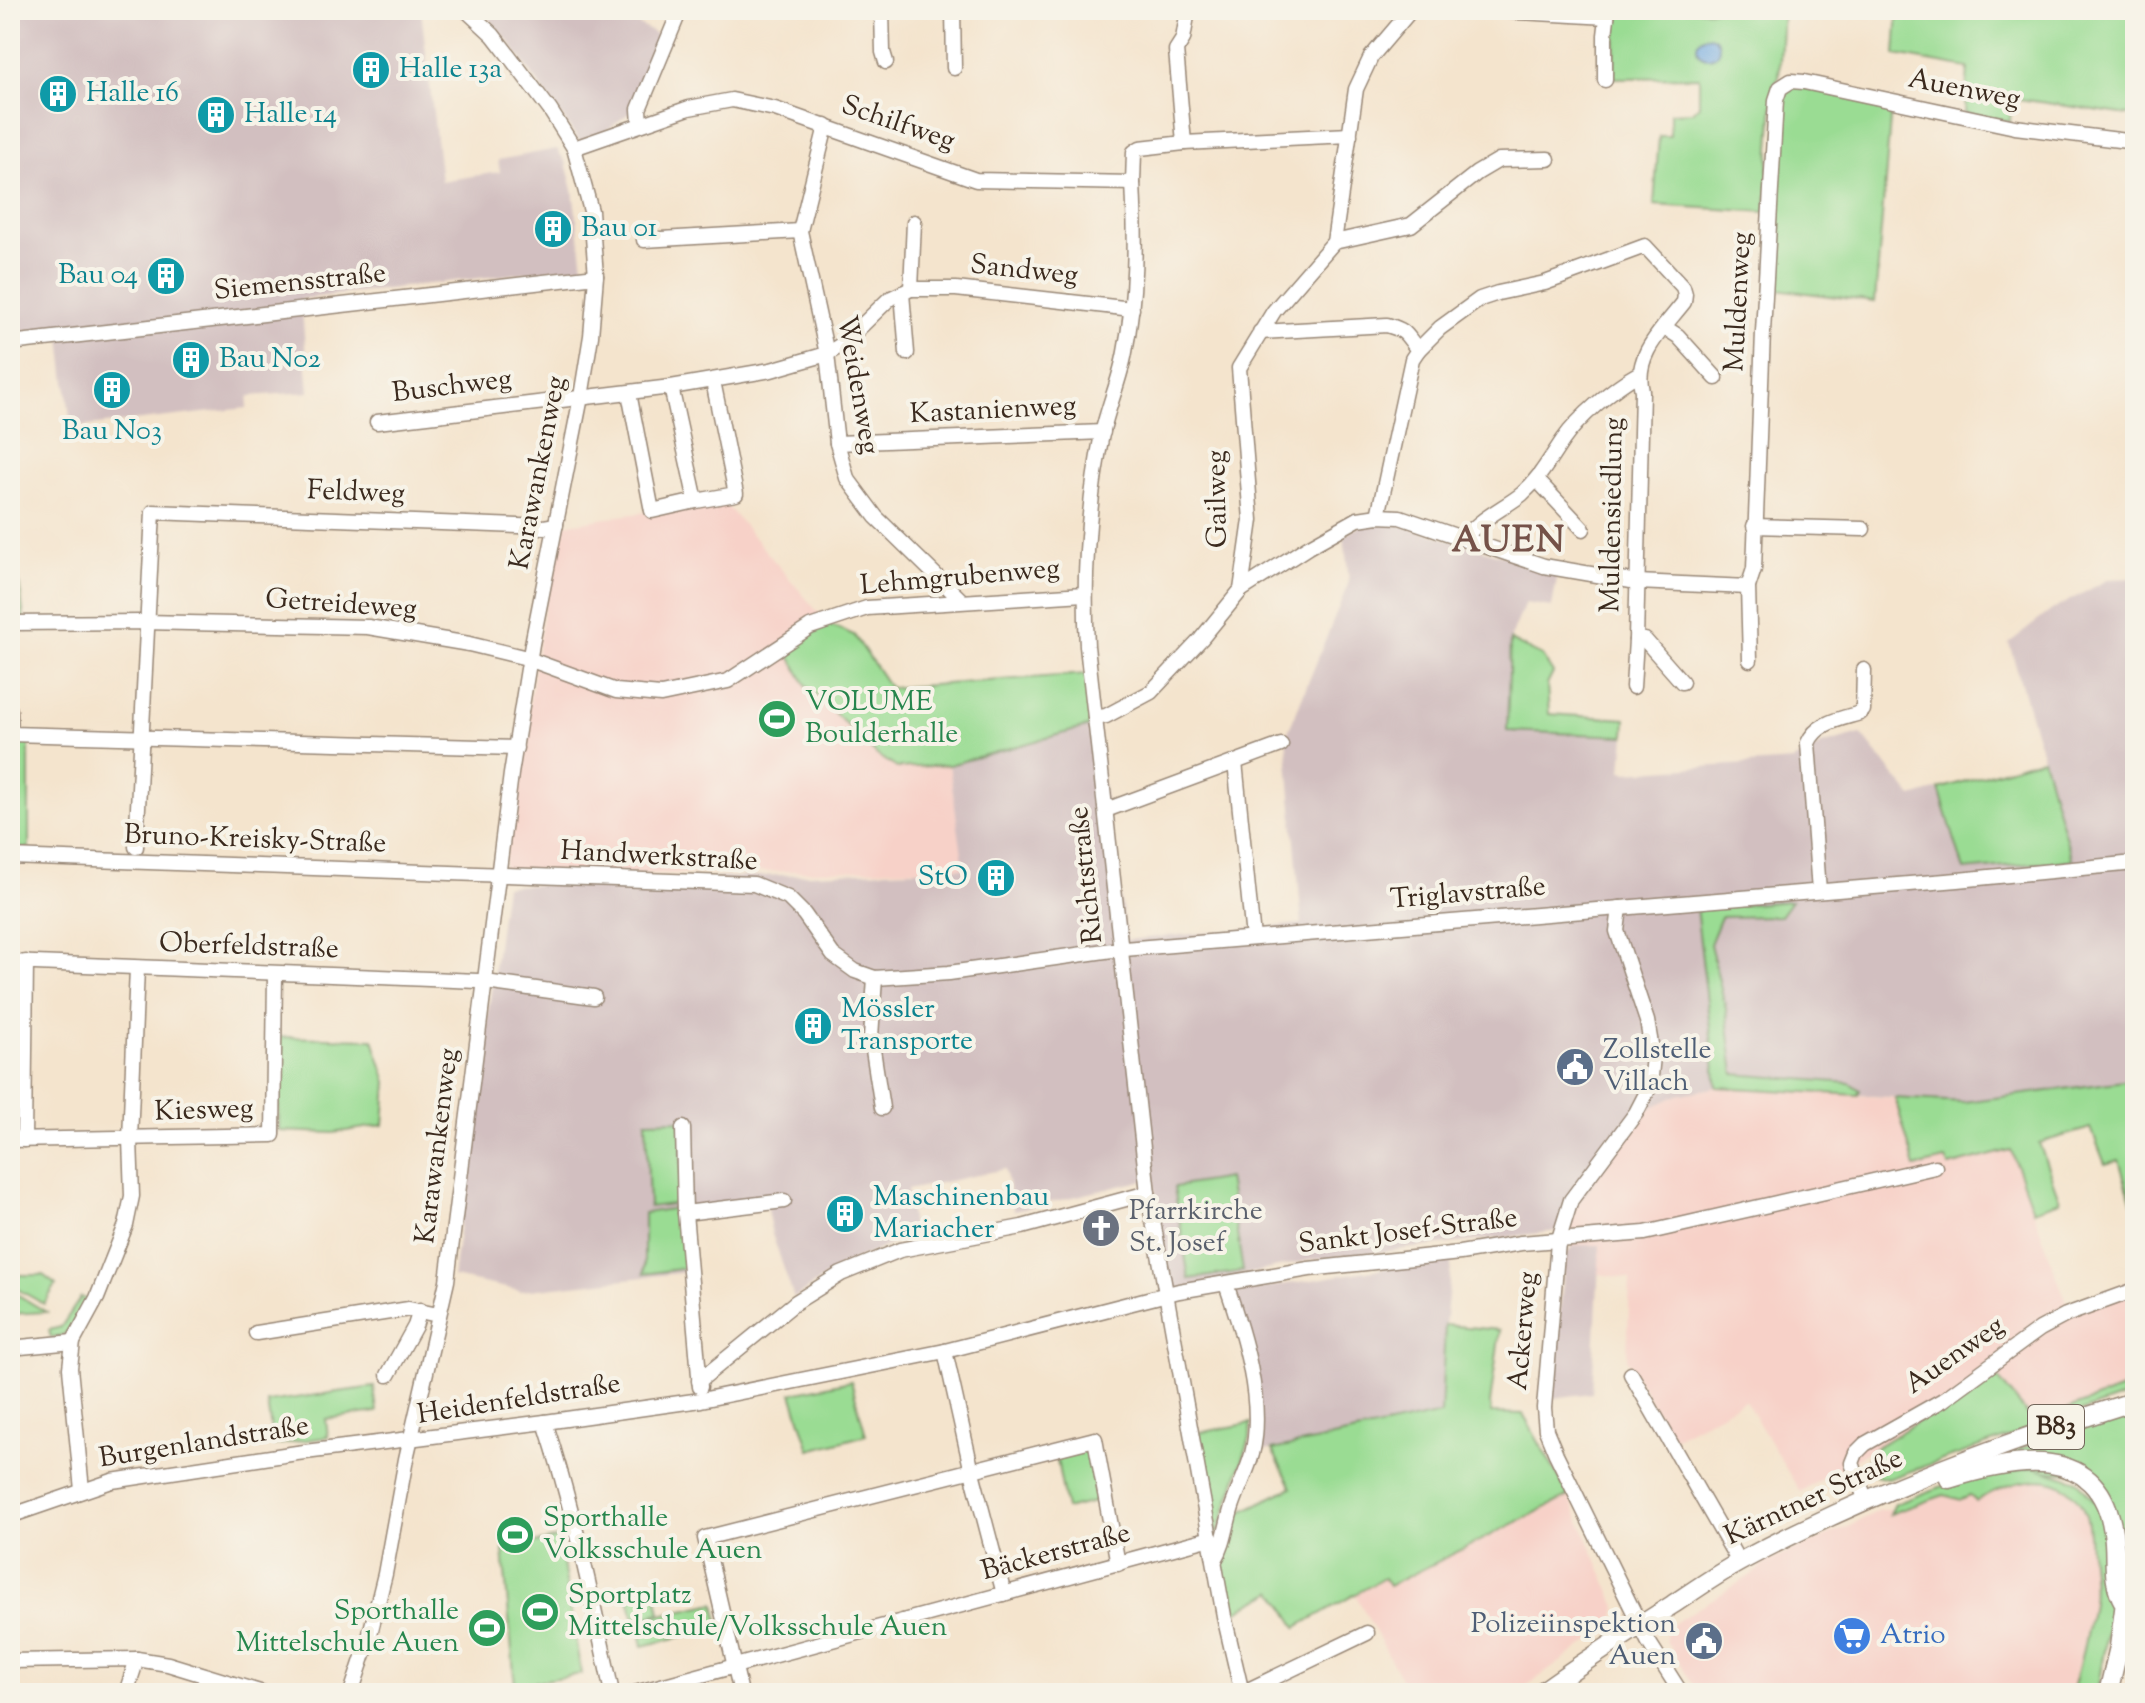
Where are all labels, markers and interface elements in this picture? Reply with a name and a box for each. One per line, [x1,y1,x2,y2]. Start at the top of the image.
building icon: Halle 13a [350,49,392,91]
place label: Halle 13a [399,50,502,90]
street label: Auenweg [1904,60,2024,120]
building icon: Halle 16 [37,73,79,115]
place label: Halle 16 [86,74,179,114]
street label: Schilfweg [836,86,960,162]
building icon: Halle 14 [195,94,237,136]
place label: Halle 14 [244,95,337,135]
building icon: Bau 01 [532,208,574,250]
place label: Bau 01 [581,209,657,249]
street label: Muldenweg [1715,231,1763,373]
street label: Sandweg [968,245,1080,297]
street label: Siemensstraße [212,254,388,312]
building icon: Bau 04 [145,255,187,297]
place label: Bau 04 [58,256,138,296]
street label: Weidenweg [825,312,889,458]
building icon: Bau N02 [170,339,212,381]
place label: Bau N02 [219,340,321,380]
street label: Buschweg [390,360,514,414]
building icon: Bau N03 [91,369,133,411]
street label: Karawankenweg [501,373,577,573]
street label: Kastanienweg [909,387,1077,435]
place label: Bau N03 [62,412,162,452]
street label: Muldensiedlung [1591,417,1635,613]
street label: Gailweg [1197,450,1239,548]
street label: Feldweg [306,471,406,515]
district label: AUEN [1452,516,1566,568]
street label: Lehmgrubenweg [859,549,1061,607]
street label: Getreideweg [264,580,418,630]
place label: VOLUME Boulderhalle [805,683,958,755]
sports icon: VOLUME Boulderhalle [756,698,798,740]
street label: Richtstraße [1060,804,1114,946]
street label: Bruno-Kreisky-Straße [123,815,387,865]
street label: Handwerkstraße [559,832,759,882]
building icon: StO [975,857,1017,899]
place label: StO [918,858,968,898]
street label: Triglavstraße [1389,867,1547,921]
street label: Oberfeldstraße [158,924,340,970]
place label: Mössler Transporte [841,990,973,1062]
building icon: Mössler Transporte [792,1005,834,1047]
place label: Zollstelle Villach [1603,1031,1711,1103]
street label: Karawankenweg [406,1046,470,1246]
public building icon: Zollstelle Villach [1554,1046,1596,1088]
street label: Kiesweg [154,1089,254,1133]
place label: Maschinenbau Mariacher [873,1178,1049,1250]
place label: Pfarrkirche St. Josef [1129,1192,1263,1264]
building icon: Maschinenbau Mariacher [824,1193,866,1235]
street label: Sankt Josef-Straße [1296,1199,1520,1265]
church icon: Pfarrkirche St. Josef [1080,1207,1122,1249]
street label: Ackerweg [1499,1270,1549,1392]
street label: Auenweg [1897,1307,2013,1405]
street label: Heidenfeldstraße [414,1364,624,1436]
road number: B83 [2028,1405,2084,1449]
street label: Burgenlandstraße [96,1407,312,1479]
street label: Kärntner Straße [1718,1439,1910,1557]
place label: Sporthalle Volksschule Auen [543,1499,762,1571]
sports icon: Sporthalle Volksschule Auen [494,1514,536,1556]
street label: Bäckerstraße [977,1514,1135,1592]
place label: Sportplatz Mittelschule/Volksschule Auen [568,1576,947,1648]
sports icon: Sportplatz Mittelschule/Volksschule Auen [519,1591,561,1633]
place label: Sporthalle Mittelschule Auen [236,1592,459,1664]
place label: Polizeiinspektion Auen [1471,1605,1676,1677]
sports icon: Sporthalle Mittelschule Auen [466,1607,508,1649]
supermarket icon: Atrio [1831,1615,1873,1657]
place label: Atrio [1880,1616,1946,1656]
public building icon: Polizeiinspektion Auen [1683,1620,1725,1662]

